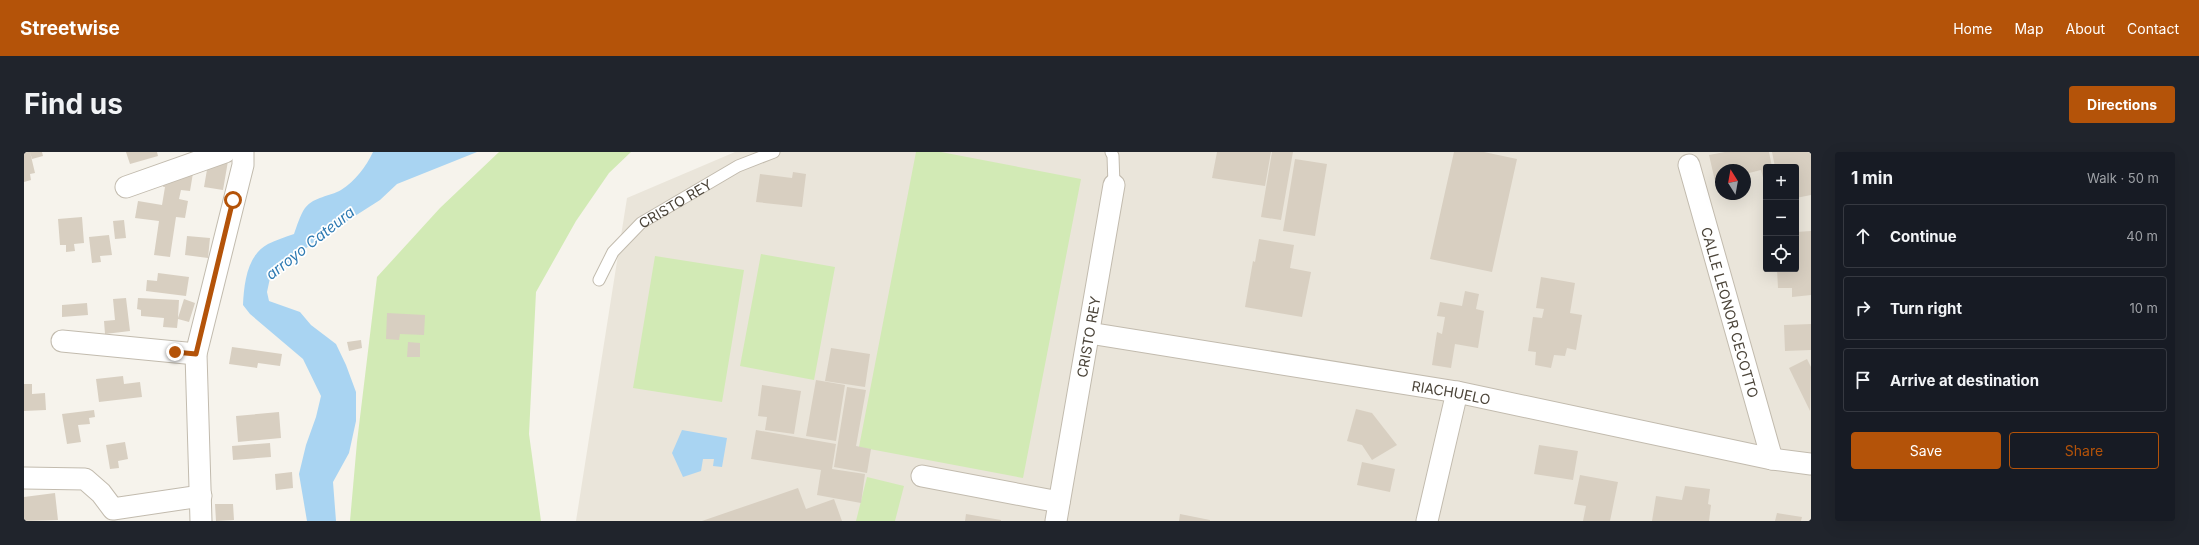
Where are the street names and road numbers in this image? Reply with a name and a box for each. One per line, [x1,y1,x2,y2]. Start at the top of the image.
street label: CRISTO REY [635,175,715,231]
street label: CALLE LEONOR CECOTTO [1698,225,1763,400]
street label: CRISTO REY [1072,294,1103,379]
street label: RIACHUELO [1411,376,1492,407]

